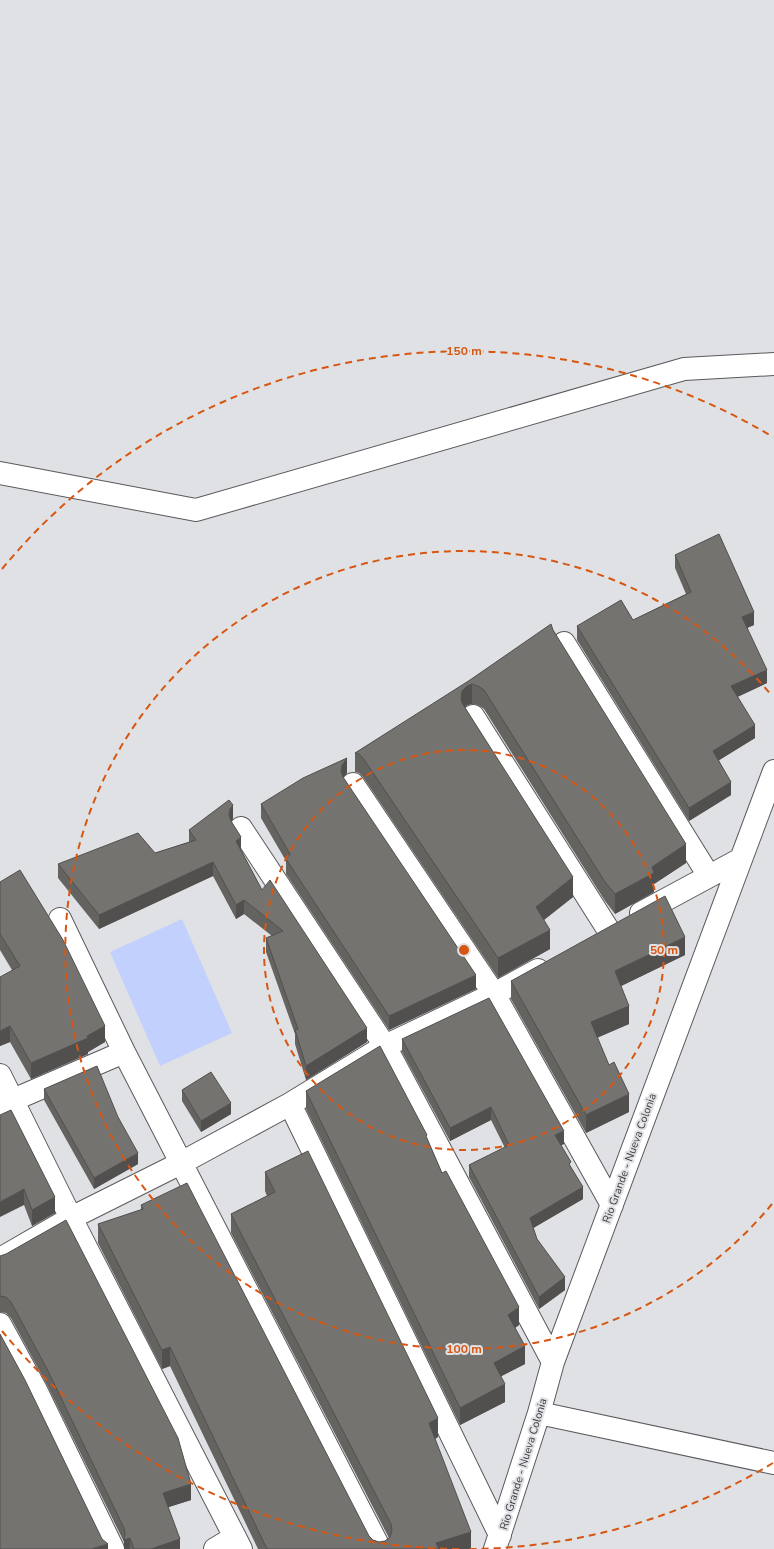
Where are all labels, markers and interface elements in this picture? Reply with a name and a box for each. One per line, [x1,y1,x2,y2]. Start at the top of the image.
text: 150 m [446,343,482,359]
text: 50 m [650,942,678,958]
centre of rings [457,943,471,957]
street label: Rio Grande - Nueva Colonia [599,1091,660,1225]
text: 100 m [446,1341,482,1357]
street label: Rio Grande - Nueva Colonia [496,1396,551,1532]

